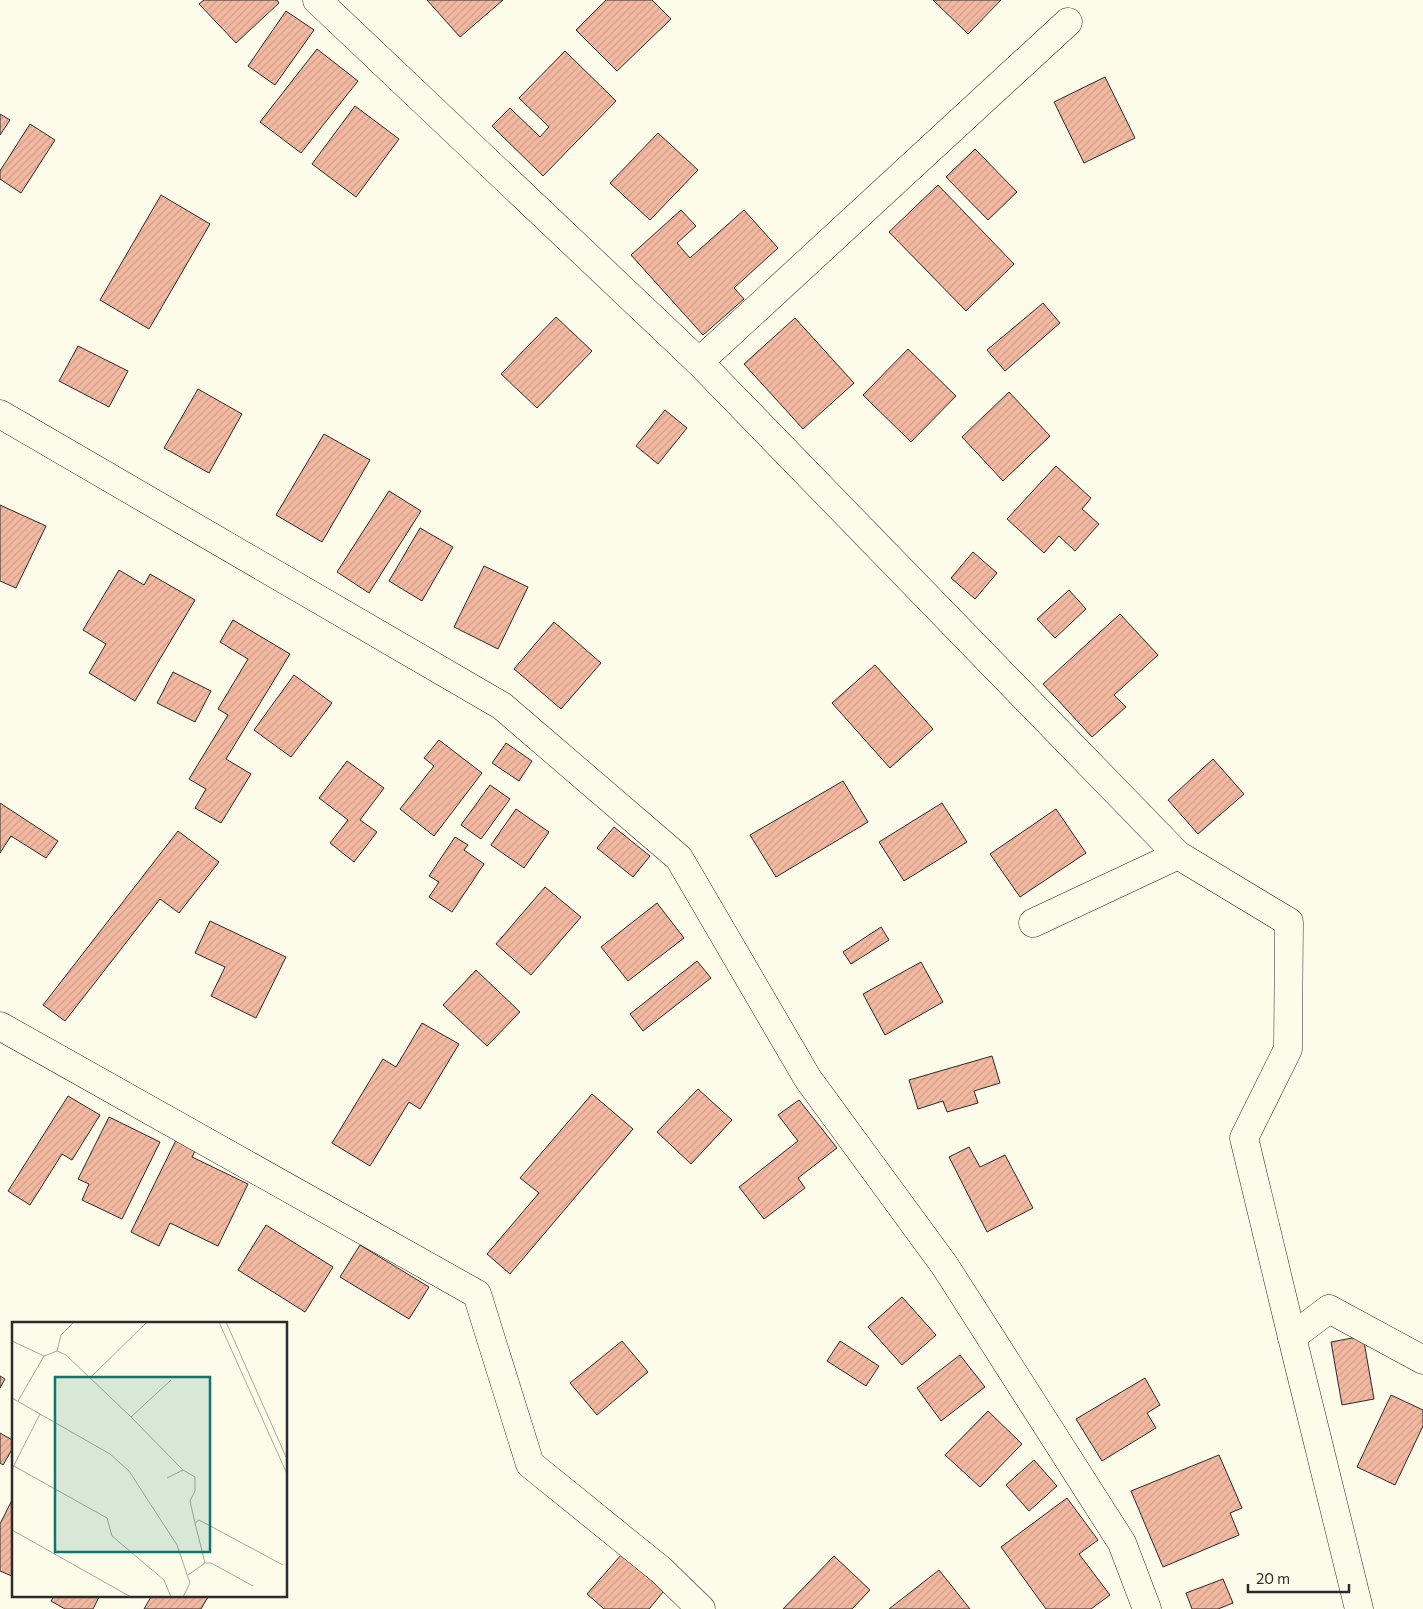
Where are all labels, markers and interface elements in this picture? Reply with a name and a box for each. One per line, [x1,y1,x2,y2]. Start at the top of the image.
inset map [12,1322,288,1596]
scale bar [1248,1562,1349,1594]
text: 20 m [1256,1569,1290,1587]

